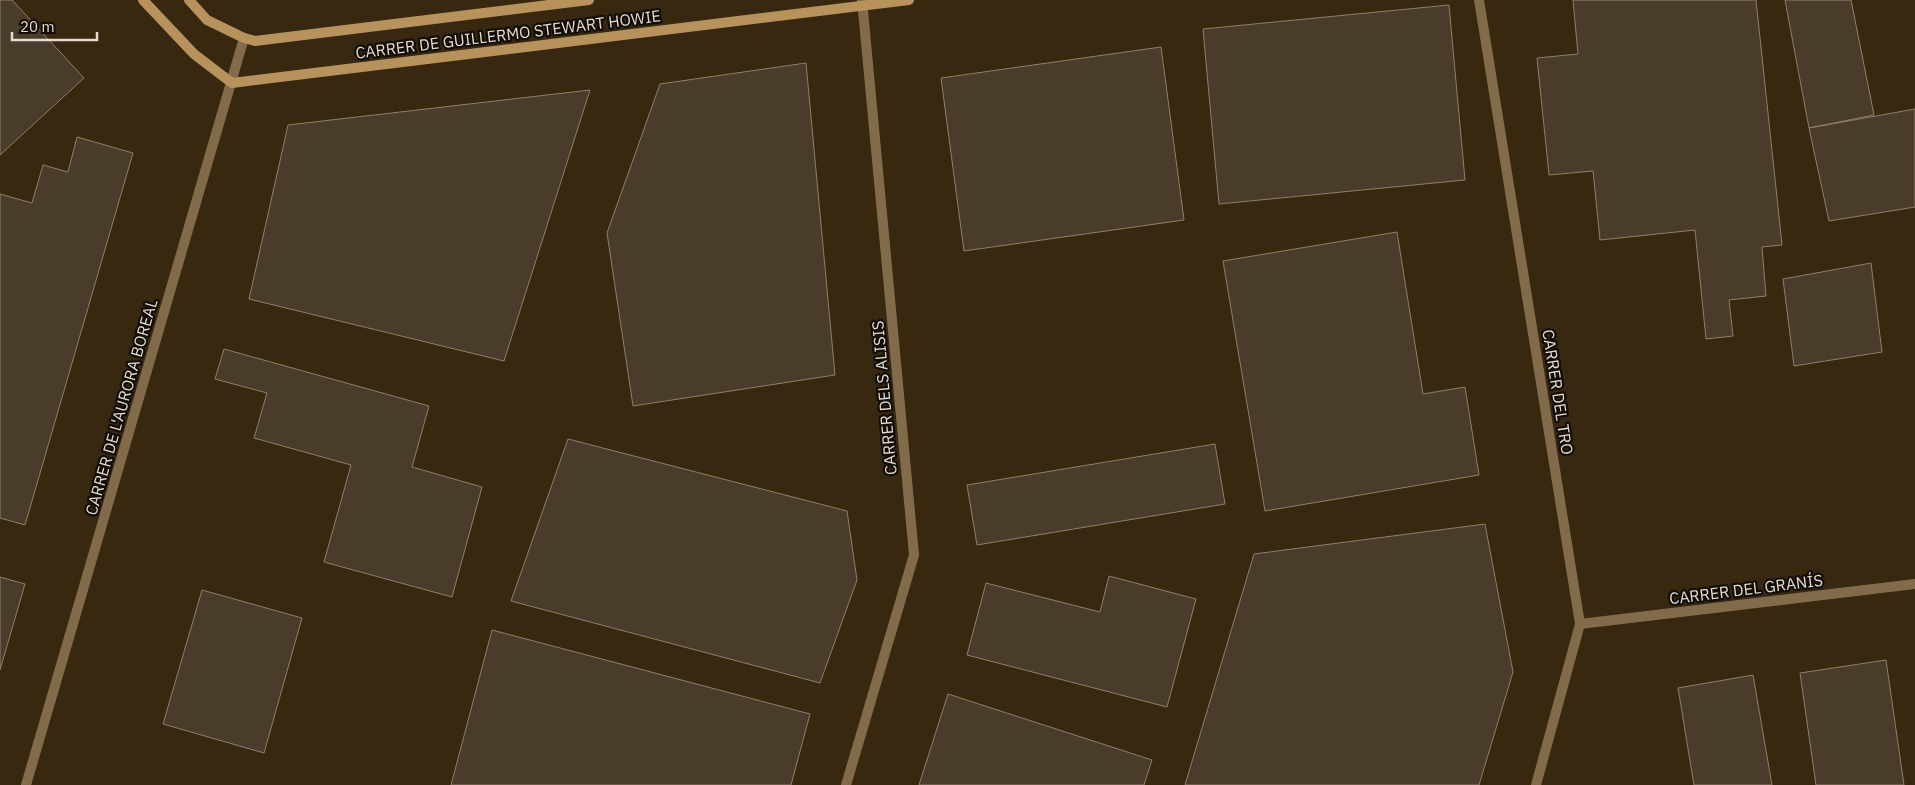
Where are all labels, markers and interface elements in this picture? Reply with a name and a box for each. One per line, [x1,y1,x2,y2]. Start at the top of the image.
street label: CARRER DE GUILLERMO STEWART HOWIE [354,5,662,63]
scale bar [12,10,98,42]
text: 20 m [20,17,55,36]
street label: CARRER DE L'AURORA BOREAL [81,297,161,517]
street label: CARRER DELS ALISIS [867,320,901,476]
street label: CARRER DEL TRO [1538,328,1578,456]
street label: CARRER DEL GRANÍS [1668,569,1824,608]

